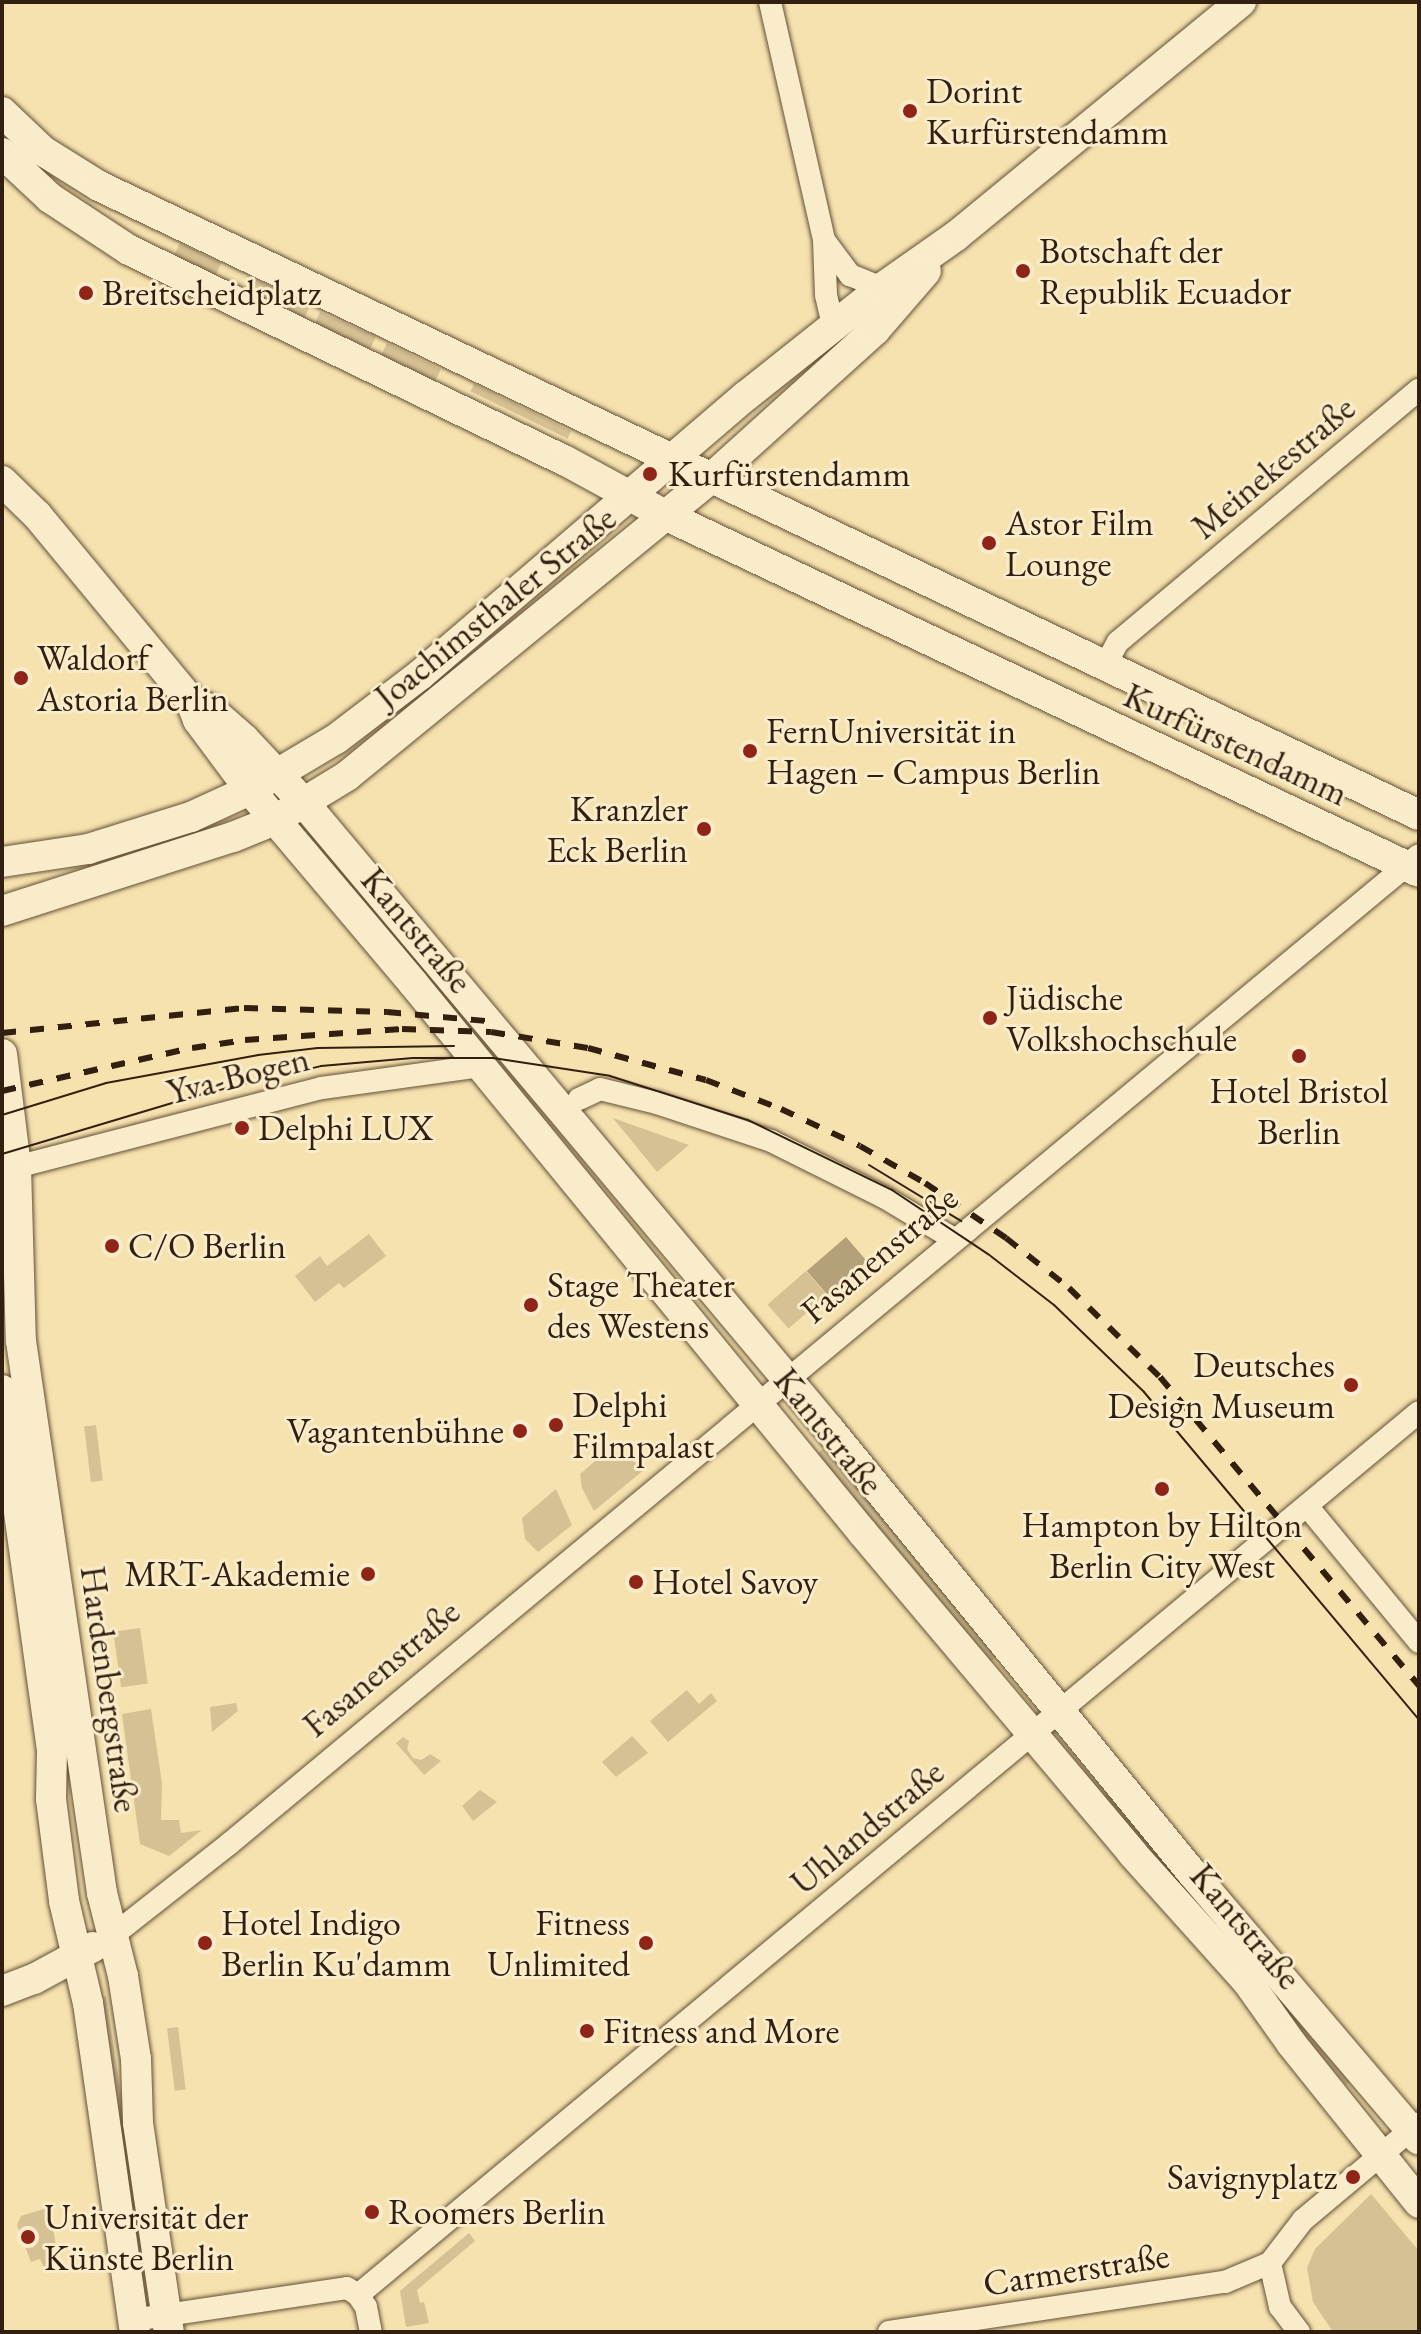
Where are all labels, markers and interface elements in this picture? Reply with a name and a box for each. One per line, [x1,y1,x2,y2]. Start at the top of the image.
place label: Dorint Kurfürstendamm [926,68,1169,153]
marker: Dorint Kurfürstendamm [901,102,919,120]
place label: Botschaft der Republik Ecuador [1039,228,1291,313]
marker: Botschaft der Republik Ecuador [1014,262,1032,280]
place label: Breitscheidplatz [102,271,321,315]
marker: Breitscheidplatz [77,284,95,302]
street label: Meinekestraße [1182,386,1364,548]
place label: Kurfürstendamm [668,452,911,496]
marker: Kurfürstendamm [639,463,661,485]
street label: Joachimsthaler Straße [366,496,624,718]
place label: Astor Film Lounge [1005,500,1154,585]
marker: Astor Film Lounge [980,534,998,552]
place label: Waldorf Astoria Berlin [37,635,229,720]
marker: Waldorf Astoria Berlin [12,669,30,687]
street label: Kurfürstendamm [1117,673,1355,815]
place label: FernUniversität in Hagen – Campus Berlin [766,708,1101,793]
marker: FernUniversität in Hagen – Campus Berlin [741,742,759,760]
place label: Kranzler Eck Berlin [546,786,688,871]
marker: Kranzler Eck Berlin [695,820,713,838]
street label: Kantstraße [352,858,482,1002]
place label: Jüdische Volkshochschule [1006,975,1237,1060]
marker: Jüdische Volkshochschule [981,1009,999,1027]
street label: Yva-Bogen [162,1036,314,1114]
marker: Hotel Bristol Berlin [1290,1047,1308,1065]
place label: Hotel Bristol Berlin [1210,1068,1388,1153]
place label: Delphi LUX [258,1106,434,1150]
marker: Delphi LUX [233,1119,251,1137]
street label: Fasanenstraße [792,1176,966,1332]
place label: C/O Berlin [128,1224,286,1268]
marker: C/O Berlin [103,1237,121,1255]
place label: Stage Theater des Westens [547,1262,735,1347]
marker: Stage Theater des Westens [522,1296,540,1314]
place label: Deutsches Design Museum [1107,1342,1335,1427]
street label: Kantstraße [765,1359,893,1503]
marker: Deutsches Design Museum [1342,1376,1360,1394]
place label: Delphi Filmpalast [572,1382,714,1467]
place label: Vagantenbühne [287,1409,504,1453]
marker: Delphi Filmpalast [547,1416,565,1434]
marker: Vagantenbühne [511,1422,529,1440]
marker: Hampton by Hilton Berlin City West [1153,1480,1171,1498]
place label: Hampton by Hilton Berlin City West [1022,1502,1302,1587]
place label: MRT-Akademie [124,1552,350,1596]
place label: Hotel Savoy [652,1560,818,1604]
street label: Hardenbergstraße [71,1563,149,1815]
marker: MRT-Akademie [357,1563,379,1585]
marker: Hotel Savoy [627,1573,645,1591]
street label: Fasanenstraße [294,1590,468,1746]
street label: Uhlandstraße [782,1750,952,1904]
street label: Kantstraße [1181,1854,1311,1998]
place label: Hotel Indigo Berlin Ku'damm [221,1900,451,1985]
place label: Fitness Unlimited [487,1900,630,1985]
marker: Hotel Indigo Berlin Ku'damm [196,1934,214,1952]
marker: Fitness Unlimited [637,1934,655,1952]
place label: Fitness and More [603,2009,839,2053]
marker: Fitness and More [578,2022,596,2040]
place label: Savignyplatz [1167,2155,1337,2199]
marker: Savignyplatz [1344,2168,1362,2186]
place label: Roomers Berlin [388,2190,606,2234]
place label: Universität der Künste Berlin [44,2194,248,2279]
marker: Roomers Berlin [363,2203,381,2221]
marker: Universität der Künste Berlin [19,2228,37,2246]
street label: Carmerstraße [980,2233,1172,2305]

